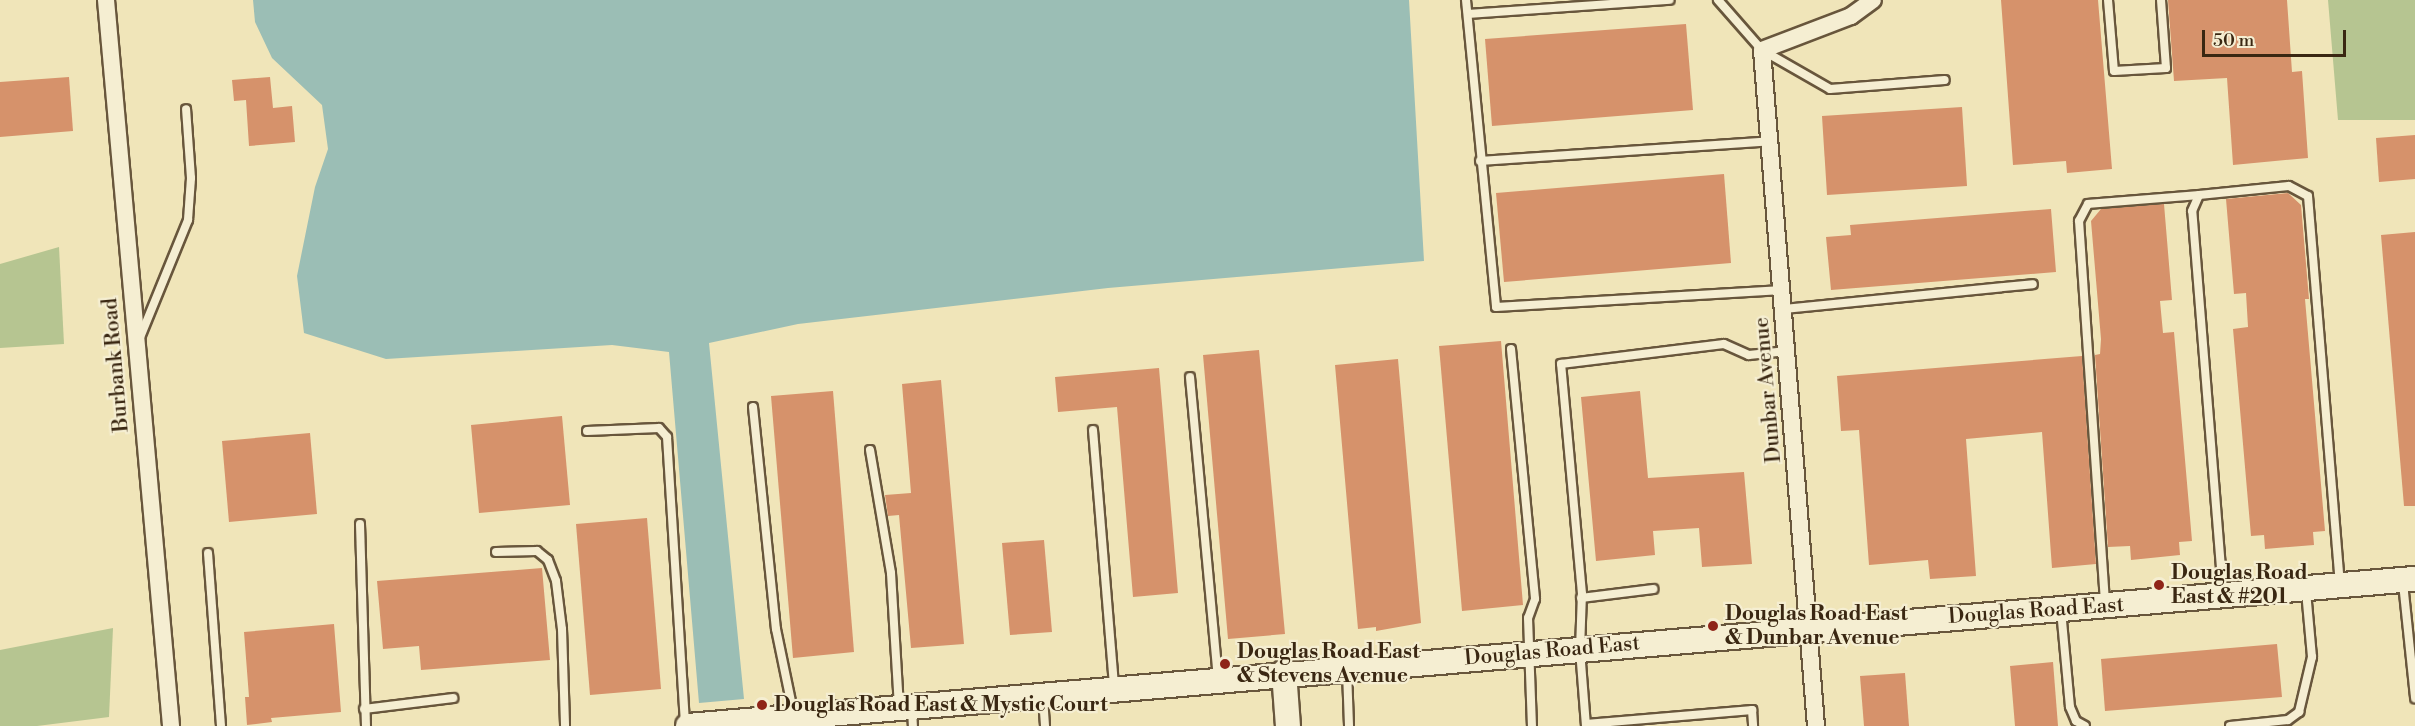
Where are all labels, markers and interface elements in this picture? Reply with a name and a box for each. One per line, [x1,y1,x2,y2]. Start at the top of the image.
scale bar [2205,18,2349,56]
text: 50 m [2213,29,2254,52]
street label: Burbank Road [98,297,134,433]
street label: Dunbar Avenue [1749,316,1787,464]
place label: Douglas Road East & #201 [2171,560,2308,610]
marker: Douglas Road East & #201 [2152,578,2166,592]
street label: Douglas Road East [1947,592,2125,630]
place label: Douglas Road East & Dunbar Avenue [1725,601,1908,651]
marker: Douglas Road East & Dunbar Avenue [1706,619,1720,633]
street label: Douglas Road East [1463,631,1641,671]
place label: Douglas Road East & Stevens Avenue [1237,639,1420,689]
marker: Douglas Road East & Stevens Avenue [1218,657,1232,671]
place label: Douglas Road East & Mystic Court [774,692,1108,718]
marker: Douglas Road East & Mystic Court [755,698,769,712]

